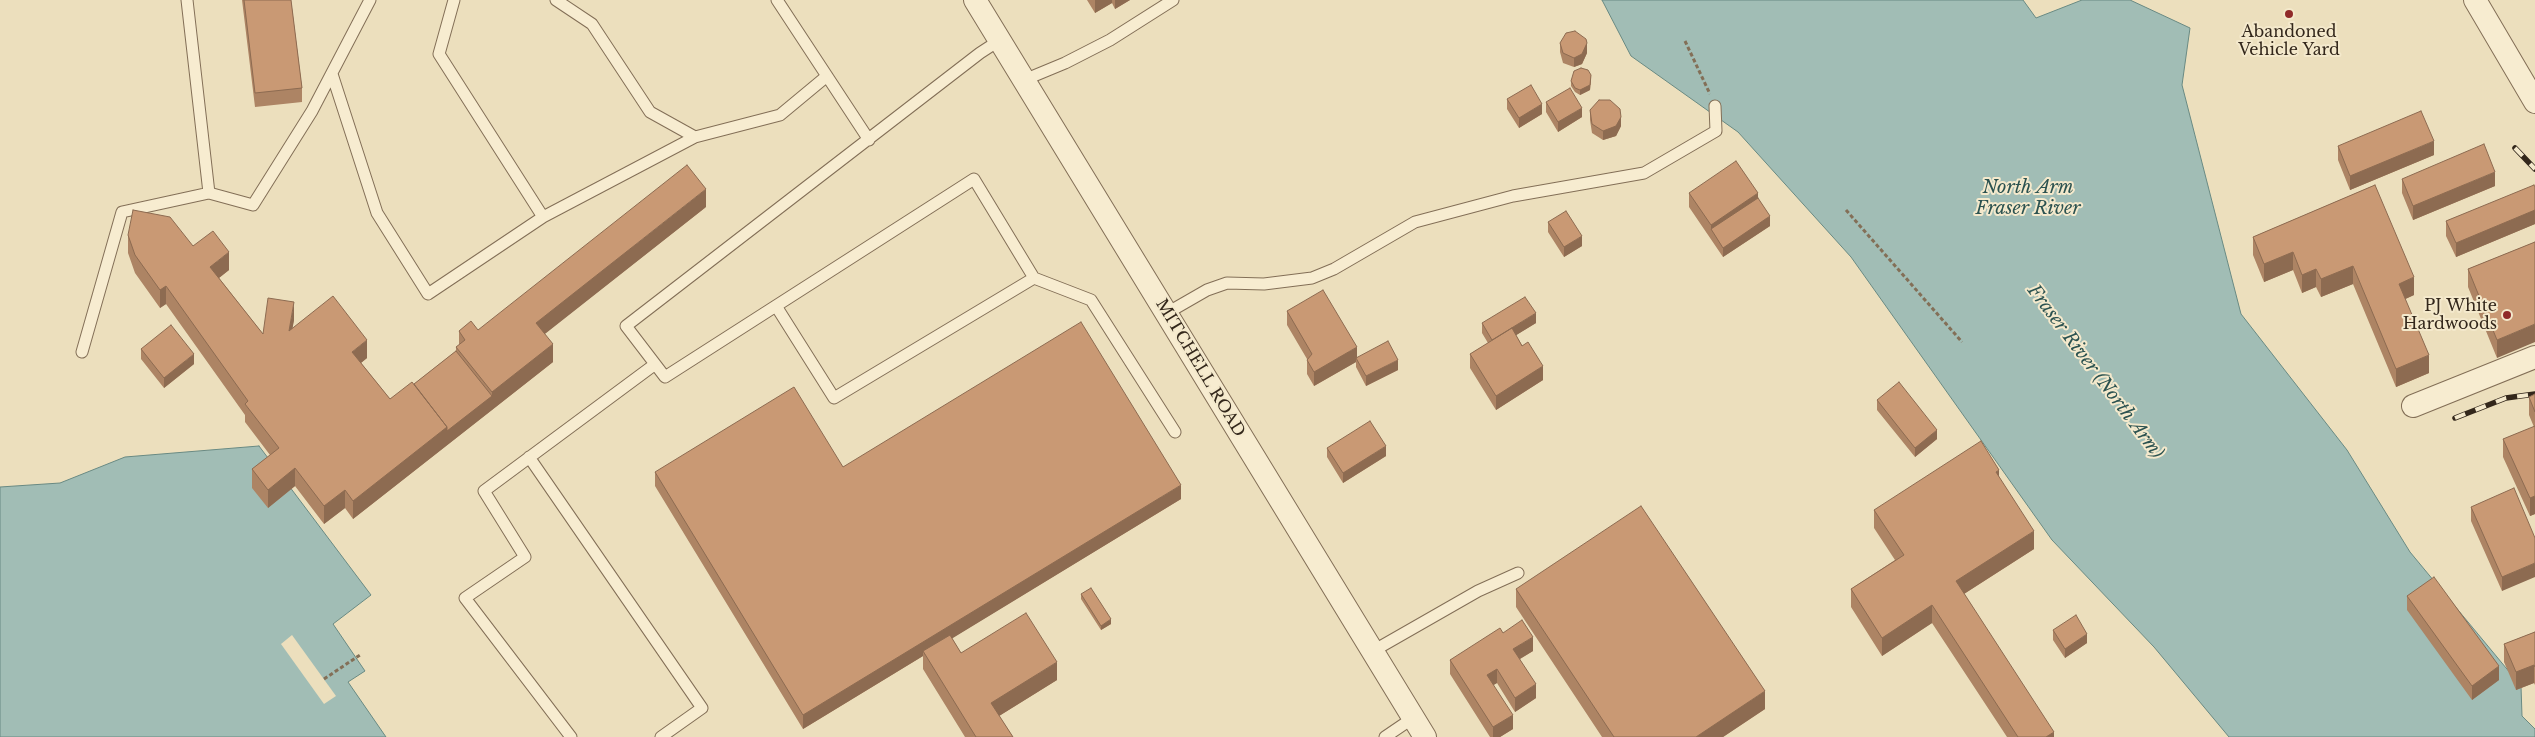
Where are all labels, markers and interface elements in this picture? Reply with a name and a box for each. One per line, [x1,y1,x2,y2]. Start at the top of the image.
marker: Abandoned Vehicle Yard [2283,8,2295,20]
place label: Abandoned Vehicle Yard [2238,22,2340,60]
water label: North Arm Fraser River [1976,177,2080,220]
water label: Fraser River (North Arm) [2022,281,2168,463]
street label: MITCHELL ROAD [1151,296,1249,440]
place label: PJ White Hardwoods [2403,296,2497,334]
marker: PJ White Hardwoods [2501,309,2513,321]

